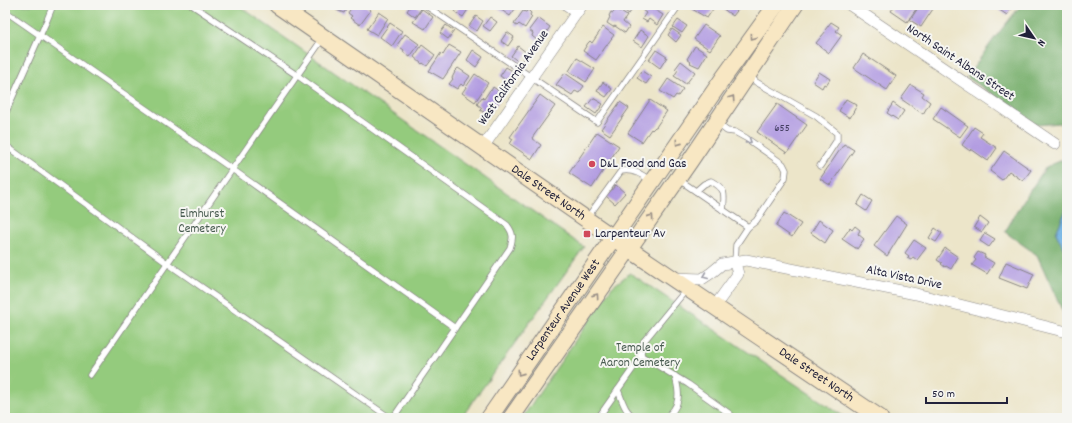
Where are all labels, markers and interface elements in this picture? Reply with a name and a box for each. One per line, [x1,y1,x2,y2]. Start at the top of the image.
north arrow [1014,18,1054,58]
street label: North Saint Albans Street [902,20,1018,106]
street label: West California Avenue [474,26,554,130]
one-way arrow [751,32,758,39]
text: N [1032,36,1049,50]
one-way arrow [728,95,735,102]
house number: 655 [774,121,790,137]
one-way arrow [745,136,752,143]
one-way arrow [675,139,683,146]
place label: D&L Food and Gas [600,155,686,174]
marker: D&L Food and Gas [587,159,597,169]
street label: Dale Street North [507,160,590,226]
park label: Elmhurst Cemetery [178,205,226,239]
one-way arrow [646,214,653,221]
place label: Larpenteur Av [595,225,666,244]
marker: Larpenteur Av [582,229,592,239]
street label: Larpenteur Avenue West [521,255,605,365]
street label: Alta Vista Drive [864,261,944,295]
one-way arrow [702,271,709,279]
one-way arrow [591,293,599,300]
park label: Temple of Aaron Cemetery [600,339,681,373]
street label: Dale Street North [775,343,858,407]
one-way arrow [518,369,525,376]
scale bar [926,379,1007,405]
text: 50 m [932,386,955,403]

